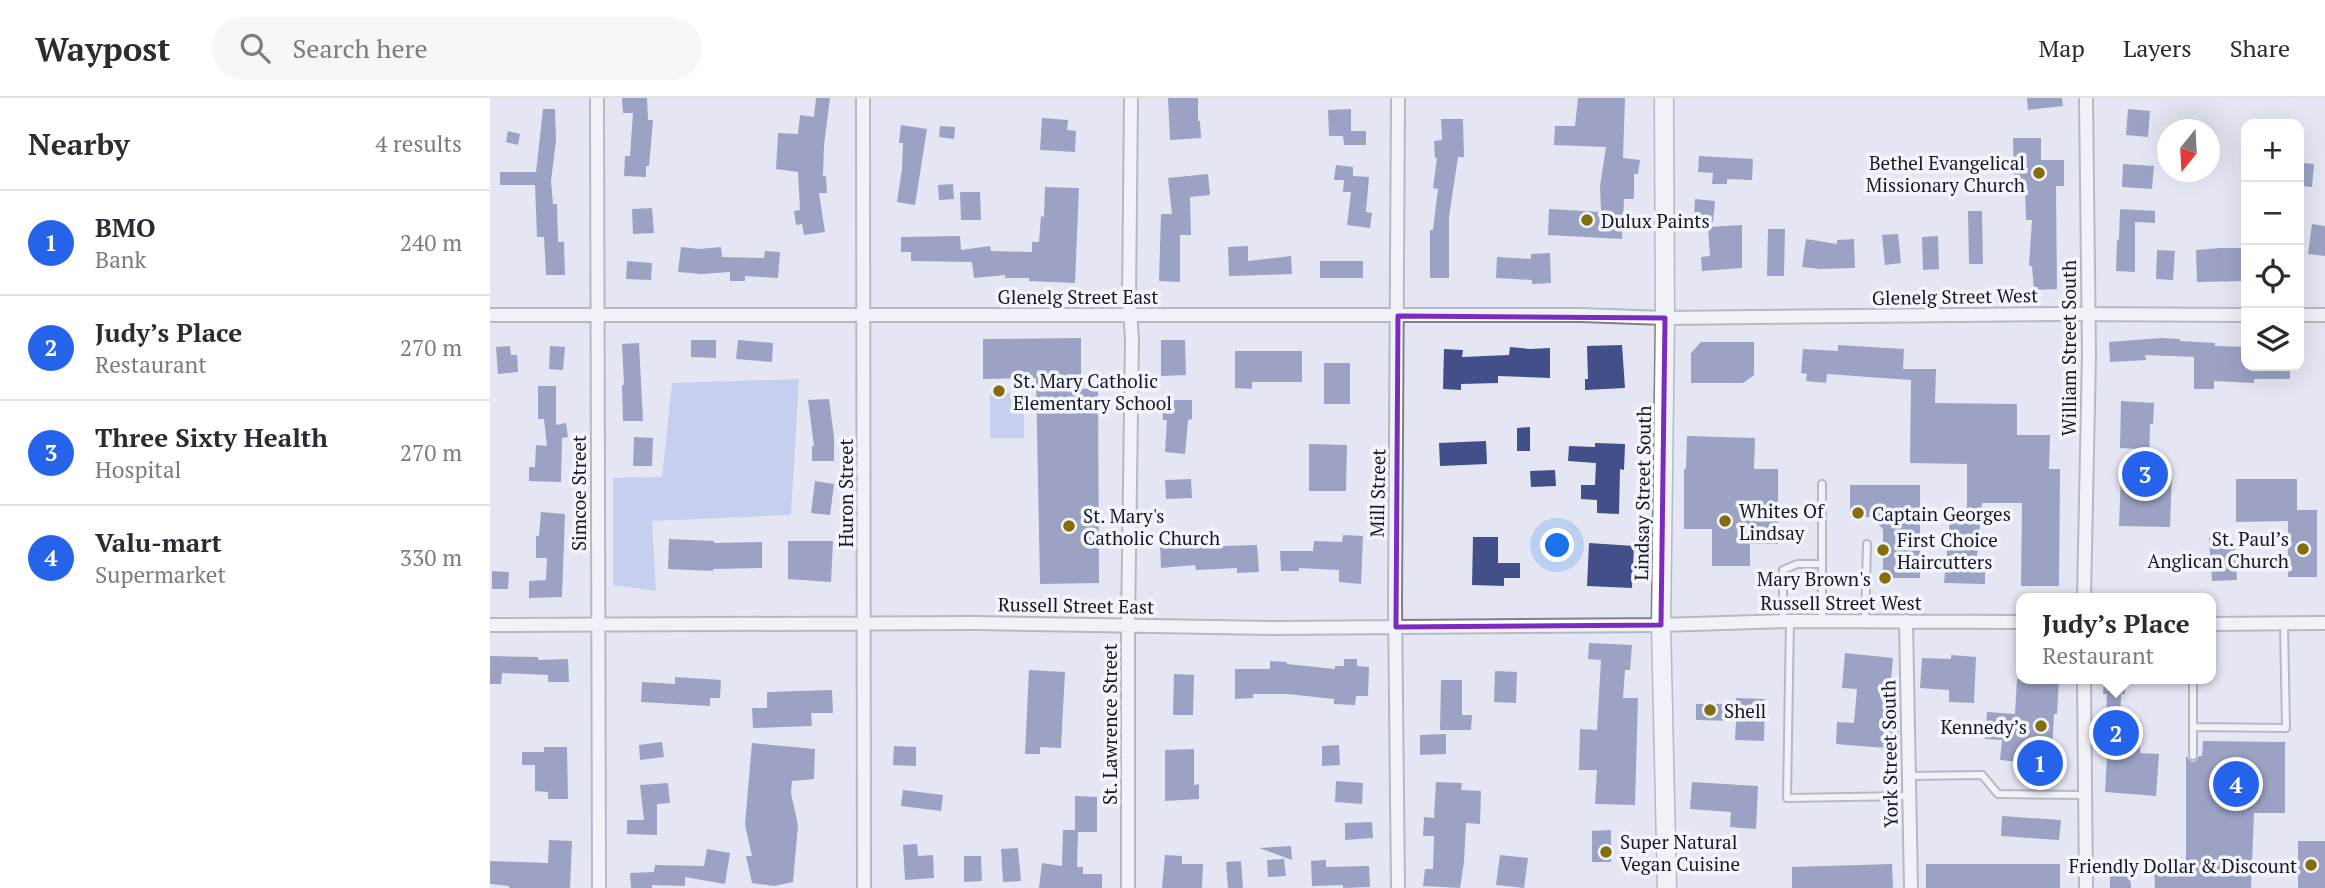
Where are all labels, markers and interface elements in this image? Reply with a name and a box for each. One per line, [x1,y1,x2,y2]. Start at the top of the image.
search box [212,17,702,80]
text: Waypost [35,27,170,70]
icon: search [236,29,274,67]
text: Search here [292,31,428,65]
text: Map [2038,32,2085,64]
text: Layers [2123,32,2192,64]
text: Share [2230,32,2290,64]
north arrow [2157,119,2220,182]
map controls [2241,119,2304,371]
button: + [2241,119,2304,182]
text: Nearby [28,124,130,164]
text: 4 results [375,128,462,159]
place label: Bethel Evangelical Missionary Church [1866,150,2025,197]
marker: Bethel Evangelical Missionary Church [2031,165,2047,181]
button: − [2241,182,2304,245]
place label: Dulux Paints [1601,208,1710,233]
text: BMO [95,210,156,244]
marker: Dulux Paints [1579,212,1595,228]
text: 1 [45,227,58,258]
text: 240 m [400,227,462,258]
text: Bank [95,244,146,275]
button: locate [2241,245,2304,308]
street label: William Street South [2056,260,2081,436]
street label: Glenelg Street West [1872,282,2038,310]
street label: Glenelg Street East [998,284,1158,309]
button: layers [2241,308,2304,371]
text: Judy’s Place [95,315,242,349]
text: 2 [45,332,58,363]
text: 270 m [400,332,462,363]
text: Restaurant [95,349,207,380]
place label: St. Mary Catholic Elementary School [1013,368,1172,415]
marker: St. Mary Catholic Elementary School [991,383,1007,399]
street label: Lindsay Street South [1628,405,1656,581]
text: Three Sixty Health [95,420,328,454]
street label: Simcoe Street [566,435,591,551]
text: 3 [45,437,58,468]
text: 270 m [400,437,462,468]
street label: Huron Street [833,438,858,548]
street label: Mill Street [1364,448,1390,538]
pin: 3 [2122,448,2168,500]
text: Hospital [95,454,181,485]
place label: Whites Of Lindsay [1739,498,1825,545]
place label: Captain Georges [1872,501,2011,526]
place label: St. Mary's Catholic Church [1083,503,1220,550]
marker: Captain Georges [1850,505,1866,521]
marker: Whites Of Lindsay [1717,513,1733,529]
marker: St. Mary's Catholic Church [1061,518,1077,534]
text: Valu-mart [95,525,222,559]
place label: St. Paul’s Anglican Church [2147,526,2289,573]
place label: First Choice Haircutters [1897,527,1998,574]
your location [1540,528,1574,562]
marker: St. Paul’s Anglican Church [2295,541,2311,557]
text: 4 [45,542,58,573]
text: 330 m [400,542,462,573]
marker: First Choice Haircutters [1875,542,1891,558]
text: Supermarket [95,559,226,590]
place label: Mary Brown's [1757,566,1871,591]
marker: Mary Brown's [1877,570,1893,586]
street label: Russell Street West [1760,590,1922,615]
street label: Russell Street East [998,591,1154,619]
popup [2016,593,2216,684]
text: Judy’s Place [2042,606,2190,640]
text: Restaurant [2042,640,2154,671]
street label: St. Lawrence Street [1097,643,1122,805]
street label: York Street South [1875,680,1903,828]
place label: Shell [1724,698,1766,723]
marker: Shell [1702,702,1718,718]
pin: 2 [2093,707,2139,759]
place label: Kennedy’s [1941,714,2027,739]
marker: Kennedy’s [2033,718,2049,734]
pin: 1 [2017,737,2063,789]
pin: 4 [2213,758,2259,810]
place label: Super Natural Vegan Cuisine [1620,829,1740,876]
marker: Super Natural Vegan Cuisine [1598,844,1614,860]
place label: Friendly Dollar & Discount [2069,853,2297,878]
marker: Friendly Dollar & Discount [2303,857,2319,873]

